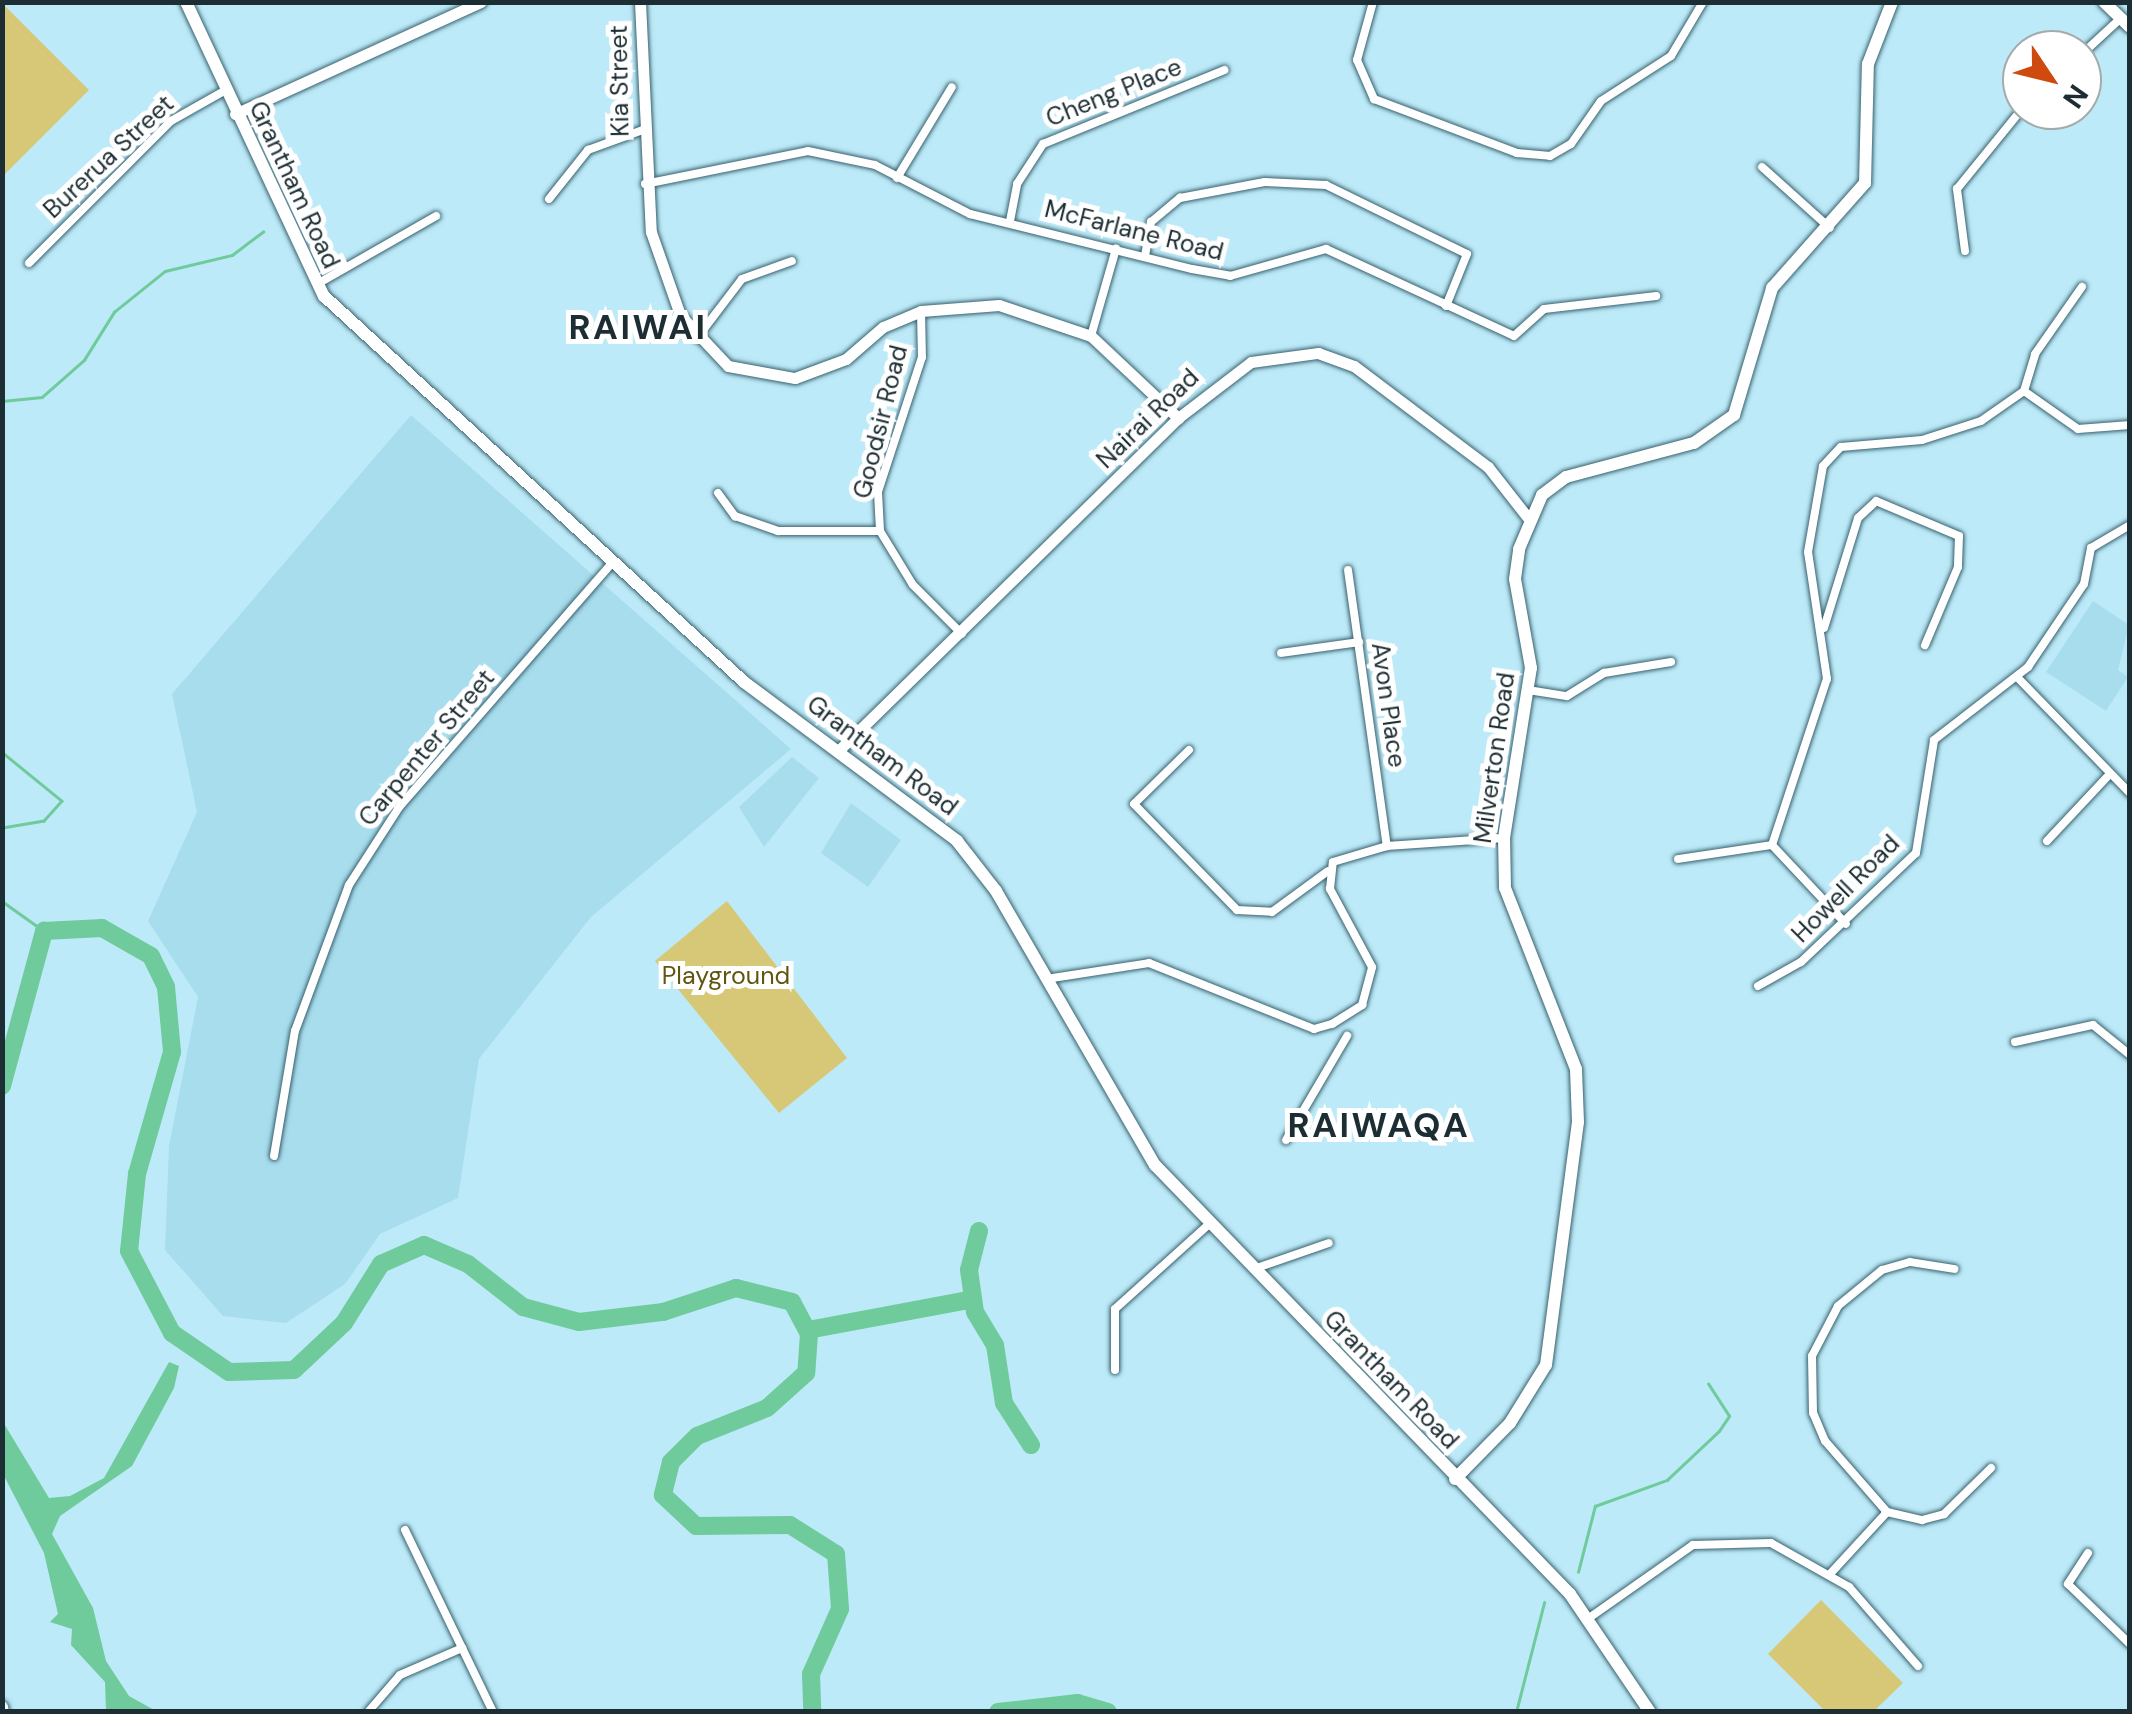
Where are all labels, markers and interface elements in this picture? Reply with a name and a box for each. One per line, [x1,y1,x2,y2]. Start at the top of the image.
street label: Kia Street [604,25,636,137]
north arrow [2002,30,2102,130]
street label: Cheng Place [1042,52,1186,134]
text: N [2054,77,2096,115]
street label: Burerua Street [38,89,180,225]
street label: Grantham Road [242,97,346,273]
street label: McFarlane Road [1041,194,1227,268]
district label: RAIWAI [569,306,707,348]
street label: Goodsir Road [847,342,915,502]
street label: Nairai Road [1091,363,1205,475]
street label: Avon Place [1364,641,1412,769]
street label: Carpenter Street [353,664,501,832]
street label: Milverton Road [1468,671,1522,845]
street label: Grantham Road [801,690,963,822]
street label: Howell Road [1786,829,1906,949]
park label: Playground [662,961,790,991]
district label: RAIWAQA [1288,1104,1470,1146]
street label: Grantham Road [1317,1304,1465,1456]

